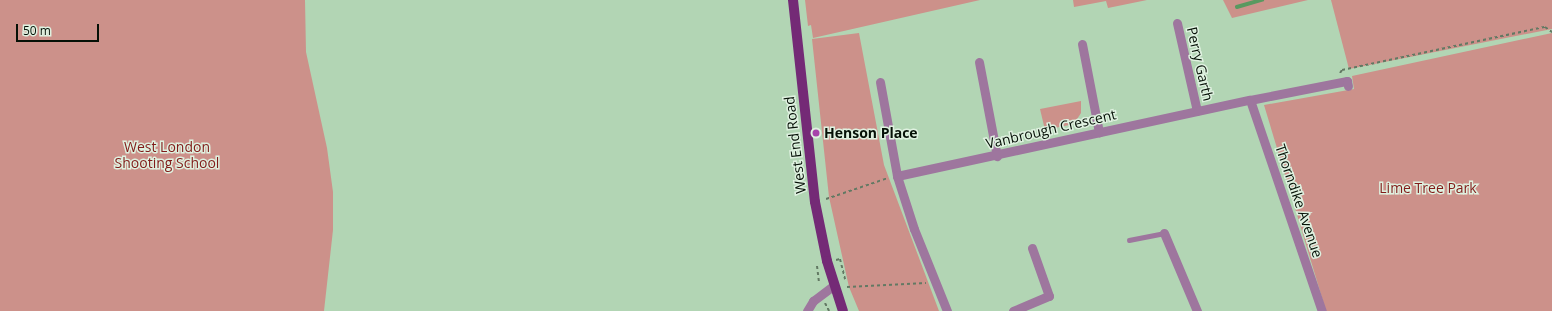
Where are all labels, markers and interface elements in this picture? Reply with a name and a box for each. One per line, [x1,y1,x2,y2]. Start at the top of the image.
scale bar [18,16,101,42]
text: 50 m [23,22,51,39]
street label: Perry Garth [1183,25,1217,103]
street label: West End Road [781,95,809,195]
street label: Vanbrough Crescent [984,106,1118,152]
place label: Henson Place [824,125,918,141]
marker: Henson Place [811,128,821,138]
park label: West London Shooting School [115,139,219,172]
street label: Thorndike Avenue [1272,142,1326,260]
park label: Lime Tree Park [1379,180,1477,196]

